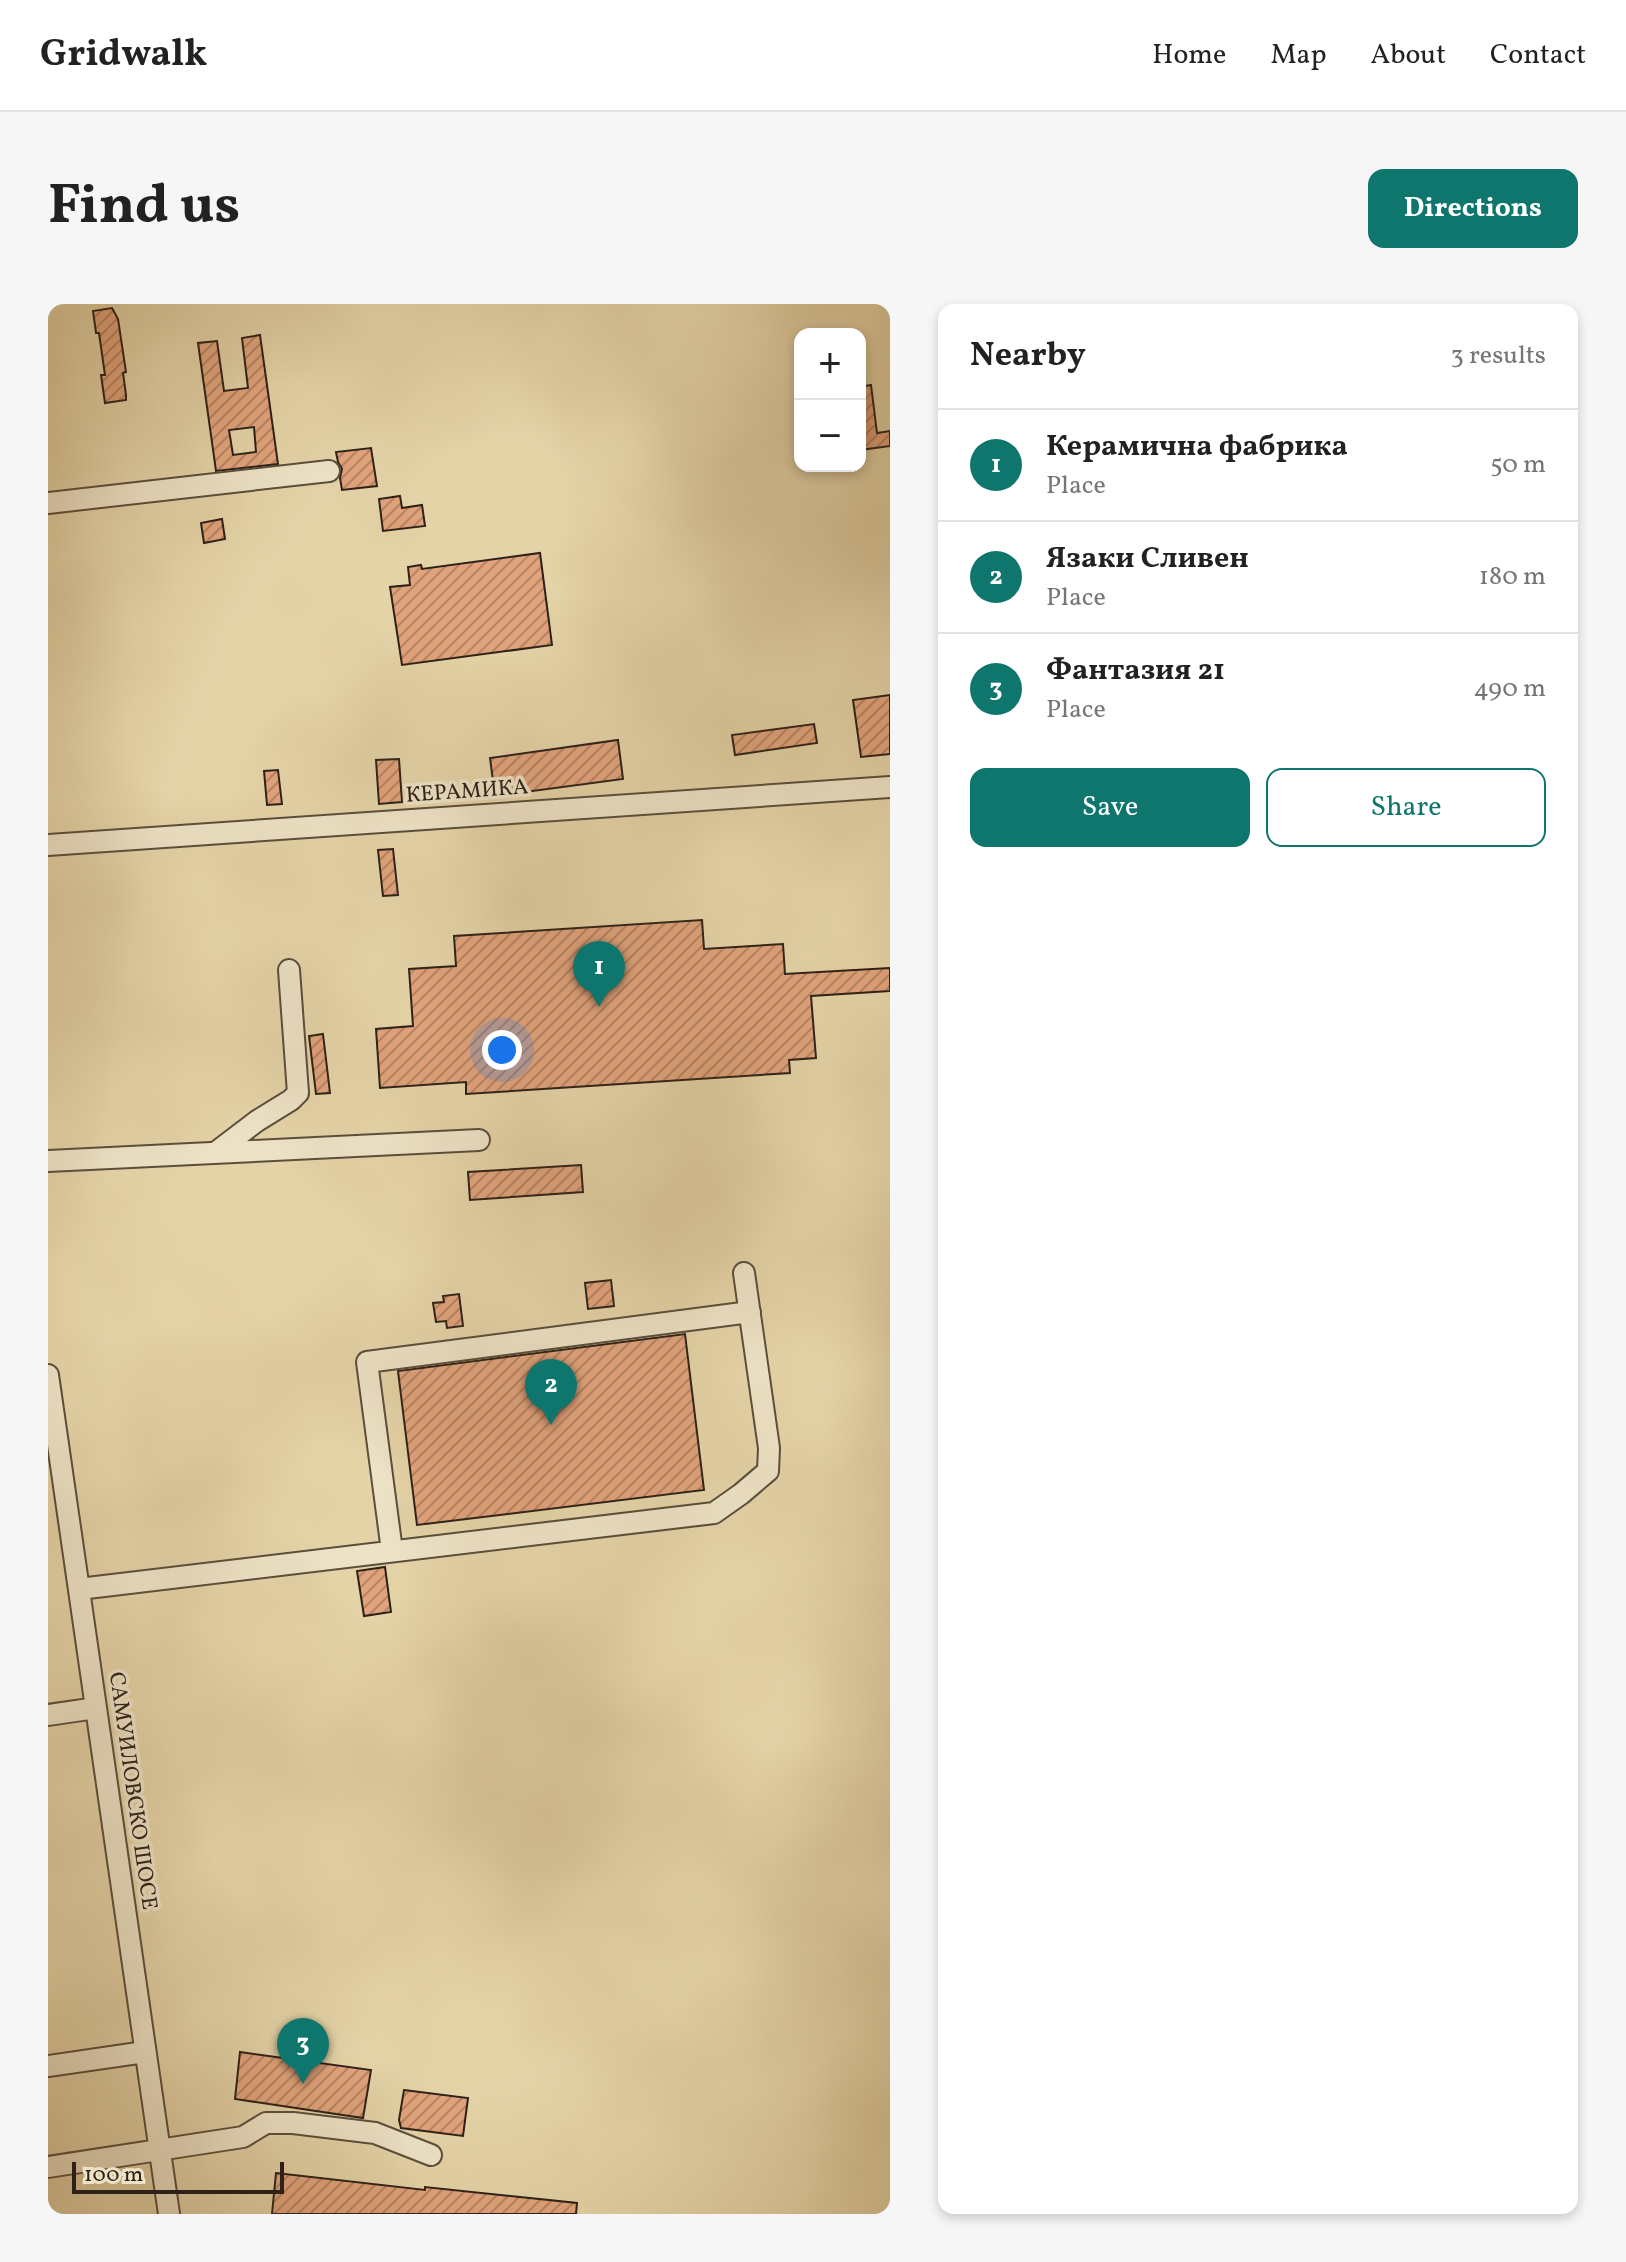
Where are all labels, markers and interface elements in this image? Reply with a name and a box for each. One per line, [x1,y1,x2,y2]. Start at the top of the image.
text: Gridwalk [40,29,207,82]
text: Home [1152,36,1226,75]
text: Map [1270,36,1326,75]
text: About [1370,36,1446,75]
text: Contact [1490,36,1586,75]
text: Find us [48,169,240,247]
button: Directions [1368,169,1578,248]
map controls [794,328,866,472]
button: + [794,328,866,400]
text: Nearby [970,333,1086,380]
text: 3 results [1450,338,1546,374]
button: − [794,400,866,472]
text: Керамична фабрика [1046,426,1348,468]
text: 1 [991,447,1001,483]
text: 50 m [1490,447,1546,483]
text: Place [1046,468,1106,504]
text: Язаки Сливен [1046,538,1249,580]
text: 2 [989,559,1003,595]
text: 180 m [1479,559,1546,595]
text: Place [1046,580,1106,616]
text: Фантазия 21 [1046,650,1225,692]
text: 3 [989,671,1003,707]
text: 490 m [1473,671,1546,707]
text: Place [1046,692,1106,728]
button: Save [970,768,1250,847]
button: Share [1266,768,1546,847]
street label: КЕРАМИКА [405,772,529,812]
pin: 1 [573,941,625,1007]
your location [482,1030,522,1070]
pin: 2 [525,1359,577,1425]
street label: САМУИЛОВСКО ШОСЕ [100,1670,164,1912]
pin: 3 [277,2018,329,2084]
scale bar [72,2158,284,2194]
text: 100 m [84,2160,143,2191]

